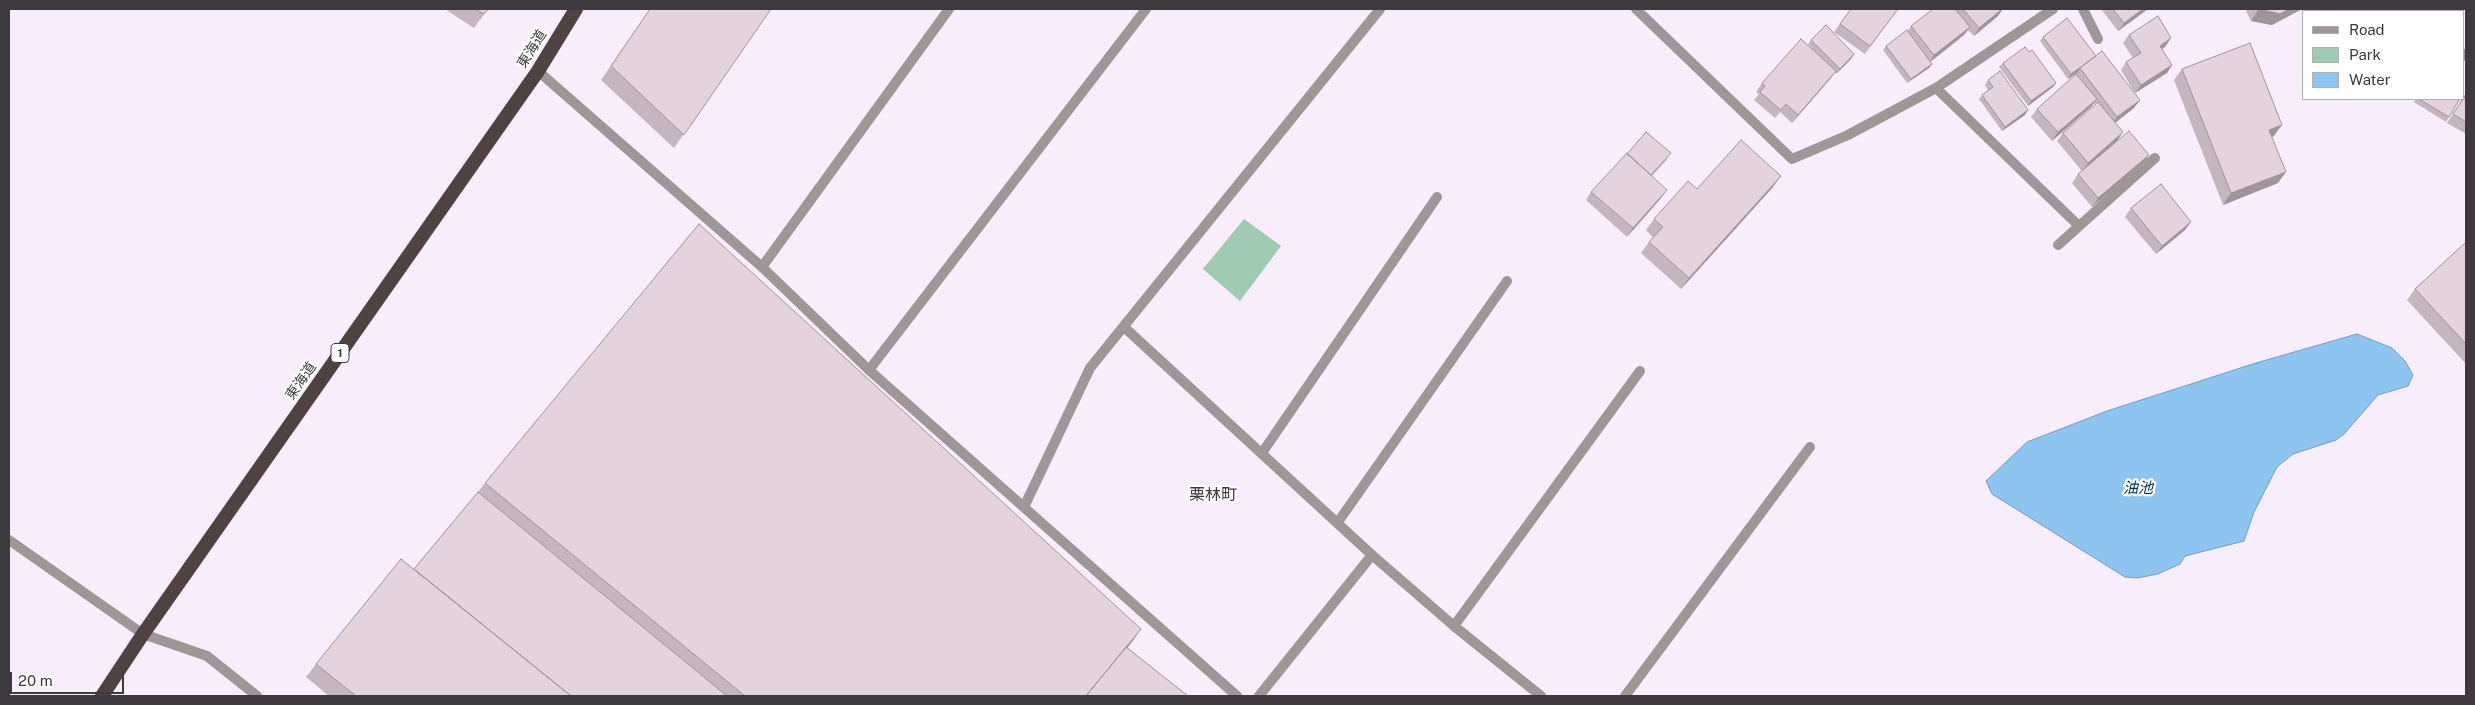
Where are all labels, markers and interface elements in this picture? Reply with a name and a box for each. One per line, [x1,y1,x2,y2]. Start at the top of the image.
legend [2302,10,2465,100]
text: Road [2349,21,2385,38]
street label: 東海道 [514,27,550,71]
text: Park [2349,46,2381,63]
text: Water [2349,71,2391,88]
road number: 1 [331,343,349,362]
street label: 東海道 [282,359,320,403]
water label: 油池 [2123,479,2153,497]
district label: 栗林町 [1189,485,1237,505]
scale bar [12,662,126,694]
text: 20 m [18,672,53,689]

